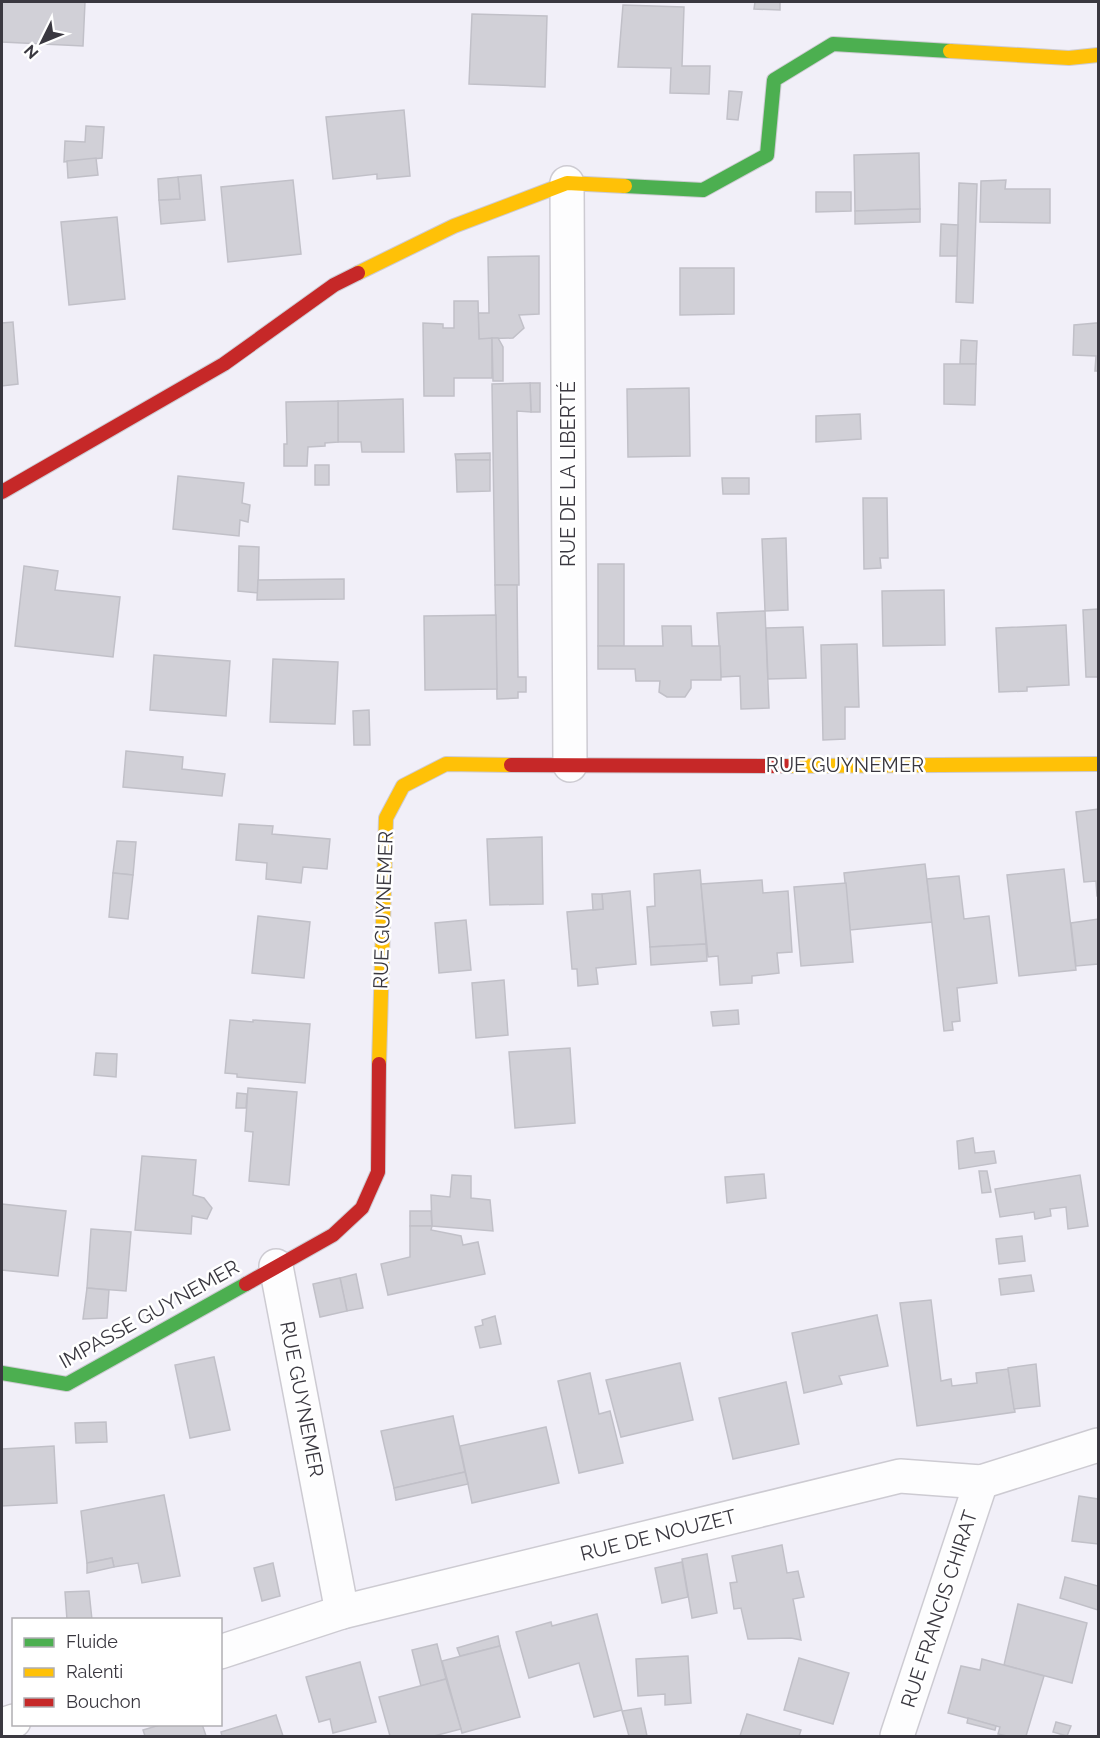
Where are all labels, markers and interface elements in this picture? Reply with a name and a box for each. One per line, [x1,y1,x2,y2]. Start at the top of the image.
north arrow [12,12,72,72]
text: N [20,41,43,63]
street label: RUE DE LA LIBERTÉ [556,381,580,567]
street label: RUE GUYNEMER [766,753,924,777]
street label: RUE GUYNEMER [368,830,398,990]
street label: IMPASSE GUYNEMER [55,1255,243,1373]
street label: RUE GUYNEMER [275,1319,329,1479]
street label: RUE DE NOUZET [578,1504,738,1566]
street label: RUE FRANCIS CHIRAT [896,1507,982,1711]
legend [12,1618,222,1726]
text: Fluide [66,1631,118,1652]
text: Ralenti [66,1661,123,1682]
text: Bouchon [66,1691,141,1712]

